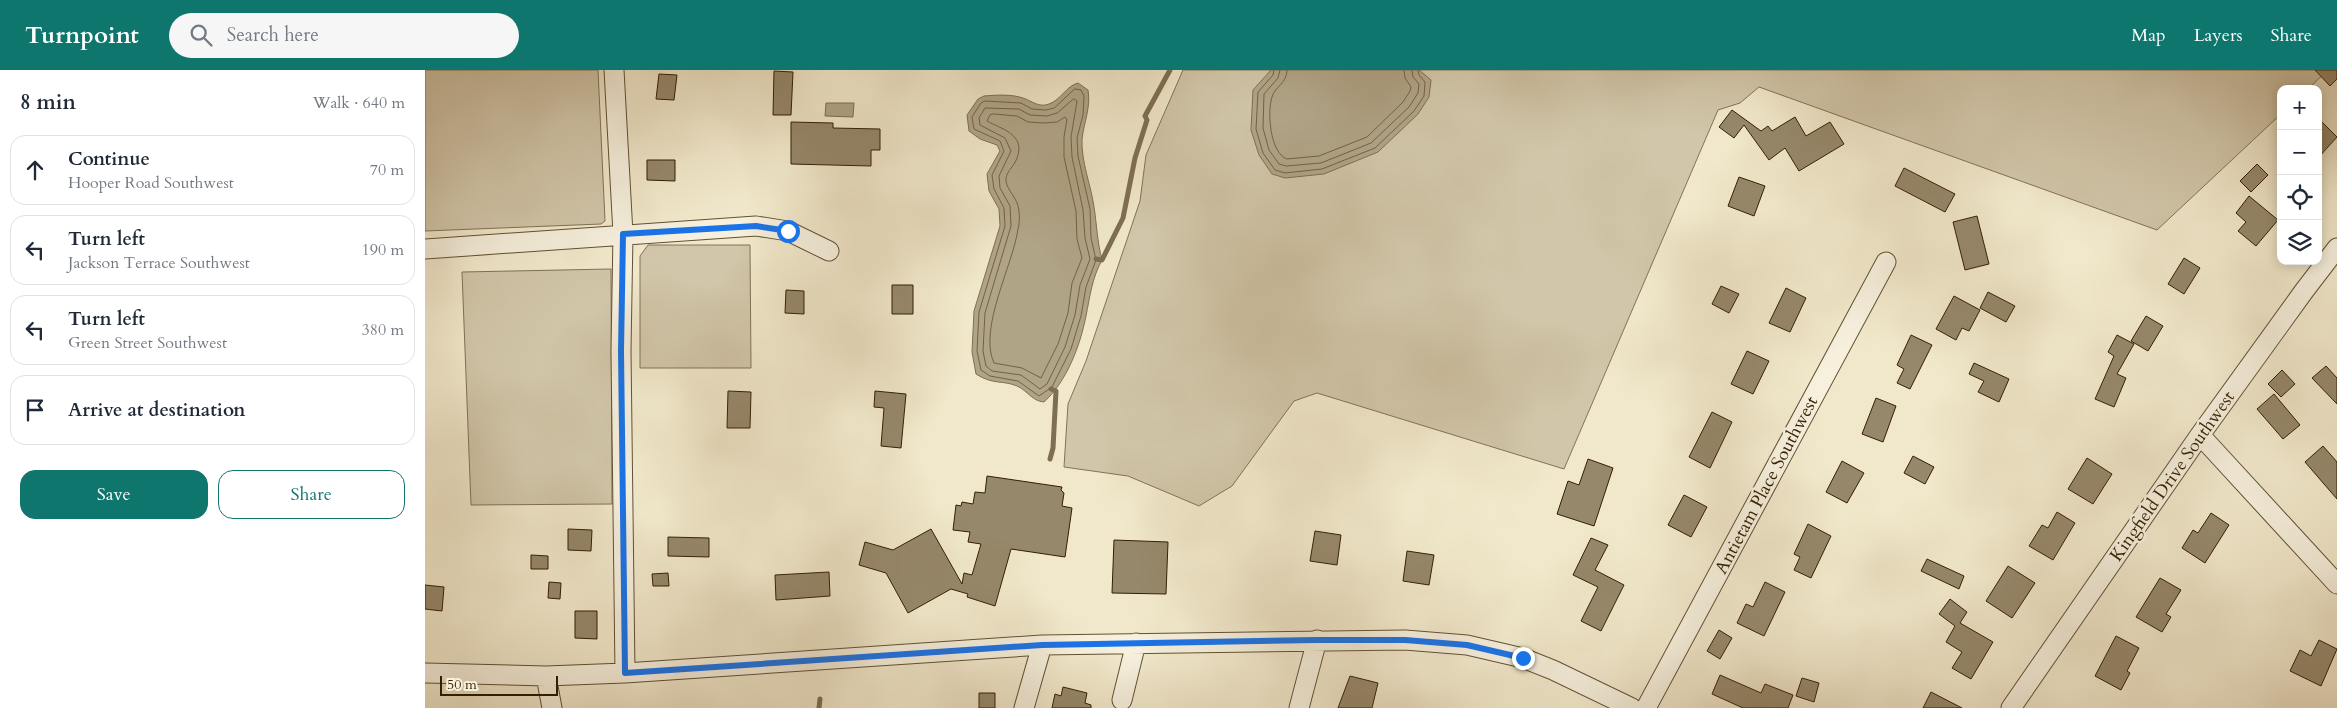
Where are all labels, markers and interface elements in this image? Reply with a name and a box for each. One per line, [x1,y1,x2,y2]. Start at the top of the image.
search box [169,13,519,58]
text: Turnpoint [25,19,139,52]
icon: search [187,21,215,49]
text: Search here [227,22,319,48]
text: Map [2131,23,2166,48]
text: Layers [2194,23,2243,48]
text: Share [2271,23,2312,48]
map controls [2277,85,2322,265]
button: + [2277,85,2322,130]
text: 8 min [20,88,76,117]
text: Walk · 640 m [313,92,405,114]
button: − [2277,130,2322,175]
text: Continue [68,146,150,172]
icon: ahead [21,156,49,184]
text: 70 m [370,159,404,181]
text: Hooper Road Southwest [68,172,234,194]
button: locate [2277,175,2322,220]
route start [777,220,800,243]
button: layers [2277,220,2322,265]
text: Turn left [68,226,145,252]
icon: left [21,236,49,264]
text: 190 m [362,239,404,261]
text: Jackson Terrace Southwest [68,252,250,274]
text: Turn left [68,306,145,332]
icon: left [21,316,49,344]
text: 380 m [362,319,404,341]
text: Green Street Southwest [68,332,227,354]
street label: Kingfield Drive Southwest [2104,386,2241,567]
street label: Antietam Place Southwest [1709,392,1824,579]
icon: arrive [21,396,49,424]
text: Arrive at destination [68,397,245,423]
button: Save [20,470,208,519]
button: Share [218,470,405,519]
route end [1512,647,1535,670]
scale bar [440,673,557,696]
text: 50 m [447,675,477,694]

